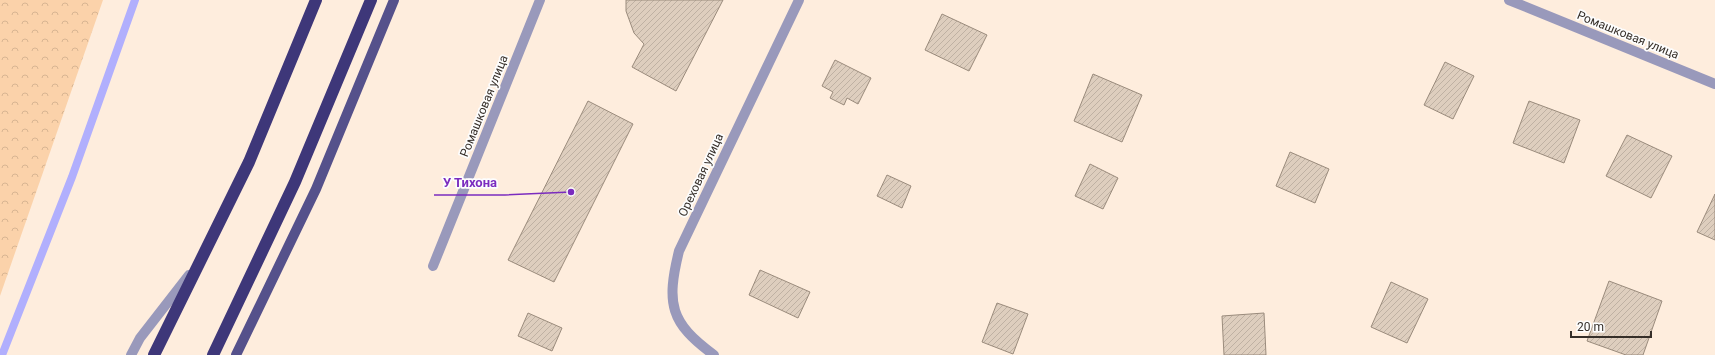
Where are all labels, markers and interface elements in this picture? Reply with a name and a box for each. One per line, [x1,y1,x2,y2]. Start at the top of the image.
street label: Ромашковая улица [1575,8,1681,62]
street label: Ромашковая улица [457,53,511,159]
street label: Ореховая улица [676,131,726,219]
callout: У Тихона [434,170,505,195]
text: У Тихона [443,175,497,190]
scale bar [1571,313,1651,339]
text: 20 m [1577,320,1604,334]

